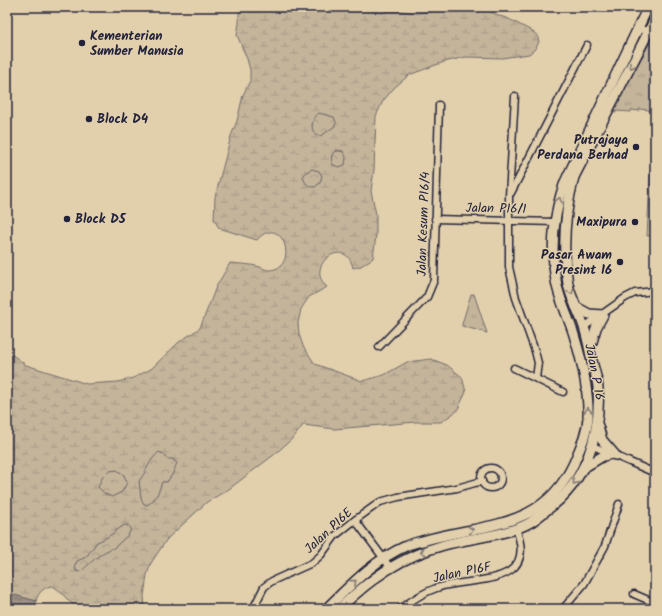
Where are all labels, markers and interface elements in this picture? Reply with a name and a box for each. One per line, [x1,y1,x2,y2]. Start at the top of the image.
place label: Kementerian Sumber Manusia [90,26,184,62]
marker: Kementerian Sumber Manusia [77,38,87,48]
one-way arrow [629,61,636,69]
place label: Block D4 [97,109,148,130]
marker: Block D4 [84,114,94,124]
place label: Putrajaya Perdana Berhad [537,130,629,166]
marker: Putrajaya Perdana Berhad [631,142,641,152]
street label: Jalan Kesum P16/4 [412,171,436,277]
one-way arrow [555,197,563,204]
street label: Jalan P16/1 [465,198,527,220]
place label: Block D5 [75,209,127,230]
place label: Maxipura [576,212,627,233]
marker: Block D5 [62,214,72,224]
marker: Maxipura [630,217,640,227]
place label: Pasar Awam Presint 16 [541,245,612,281]
marker: Pasar Awam Presint 16 [615,257,625,267]
one-way arrow [566,289,574,296]
street label: Jalan P 16 [578,342,610,402]
one-way arrow [584,406,592,412]
one-way arrow [572,478,579,485]
street label: Jalan P16E [300,503,358,559]
one-way arrow [467,527,474,535]
one-way arrow [419,547,426,556]
street label: Jalan P16F [431,556,494,589]
one-way arrow [349,579,357,587]

